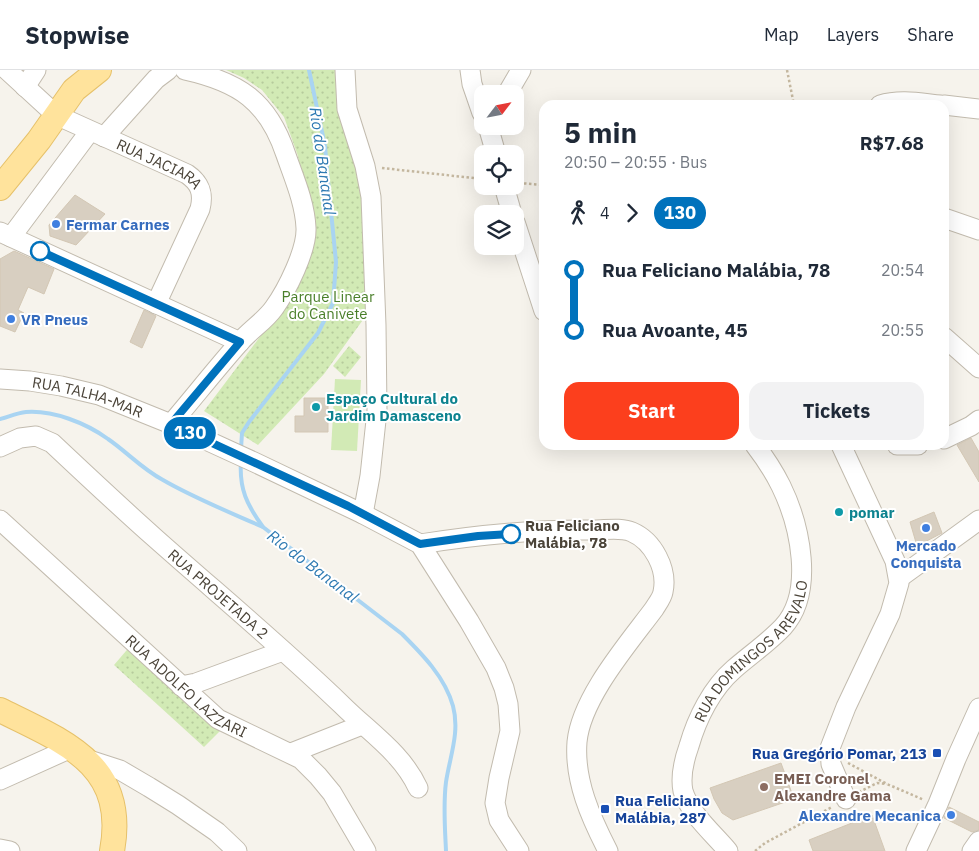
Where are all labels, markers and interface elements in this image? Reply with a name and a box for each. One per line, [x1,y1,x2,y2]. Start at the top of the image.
text: Stopwise [25,19,129,51]
text: Map [764,23,799,46]
text: Layers [827,23,879,46]
text: Share [907,23,954,46]
north arrow [474,85,524,135]
map controls [474,85,524,255]
water label: Rio do Bananal [306,106,341,217]
text: 5 min [564,114,637,151]
text: R$7.68 [860,131,924,155]
street label: RUA JACIARA [114,134,207,193]
button: locate [474,145,524,195]
text: 20:50 – 20:55 · Bus [564,152,707,172]
icon: walk [564,199,592,227]
icon: forward [618,199,646,227]
text: 130 [664,201,696,224]
text: 4 [600,203,610,223]
button: layers [474,205,524,255]
place label: Fermar Carnes [66,215,170,234]
marker: Fermar Carnes [50,218,62,230]
unlabelled marker [30,241,50,261]
text: Rua Feliciano Malábia, 78 [602,258,831,282]
text: 20:54 [881,260,924,280]
park label: Parque Linear do Canivete [282,287,375,323]
place label: VR Pneus [21,310,88,329]
marker: VR Pneus [5,313,17,325]
text: Rua Avoante, 45 [602,318,748,342]
text: 20:55 [881,320,924,340]
street label: RUA TALHA-MAR [31,372,146,421]
button: Start [564,382,739,440]
button: Tickets [749,382,924,440]
place label: Espaço Cultural do Jardim Damasceno [326,389,461,425]
marker: Espaço Cultural do Jardim Damasceno [310,401,322,413]
line badge: 130 [161,417,219,449]
text: 130 [174,421,206,444]
place label: pomar [849,503,895,522]
marker: pomar [833,506,845,518]
place label: Rua Feliciano Malábia, 78 [525,516,620,552]
marker: Mercado Conquista [920,522,932,534]
marker: Rua Feliciano Malábia, 78 [501,524,521,544]
water label: Rio do Bananal [263,525,363,607]
place label: Mercado Conquista [890,536,962,572]
street label: RUA PROJETADA 2 [164,545,273,643]
street label: RUA DOMINGOS AREVALO [689,579,811,725]
street label: RUA ADOLFO LAZZARI [122,630,250,741]
place label: Rua Gregório Pomar, 213 [752,744,927,763]
marker: Rua Gregório Pomar, 213 [931,747,943,759]
place label: EMEI Coronel Alexandre Gama [774,769,892,805]
marker: EMEI Coronel Alexandre Gama [758,781,770,793]
place label: Rua Feliciano Malábia, 287 [615,791,710,827]
marker: Rua Feliciano Malábia, 287 [599,803,611,815]
place label: Alexandre Mecanica [799,806,941,825]
marker: Alexandre Mecanica [945,809,957,821]

